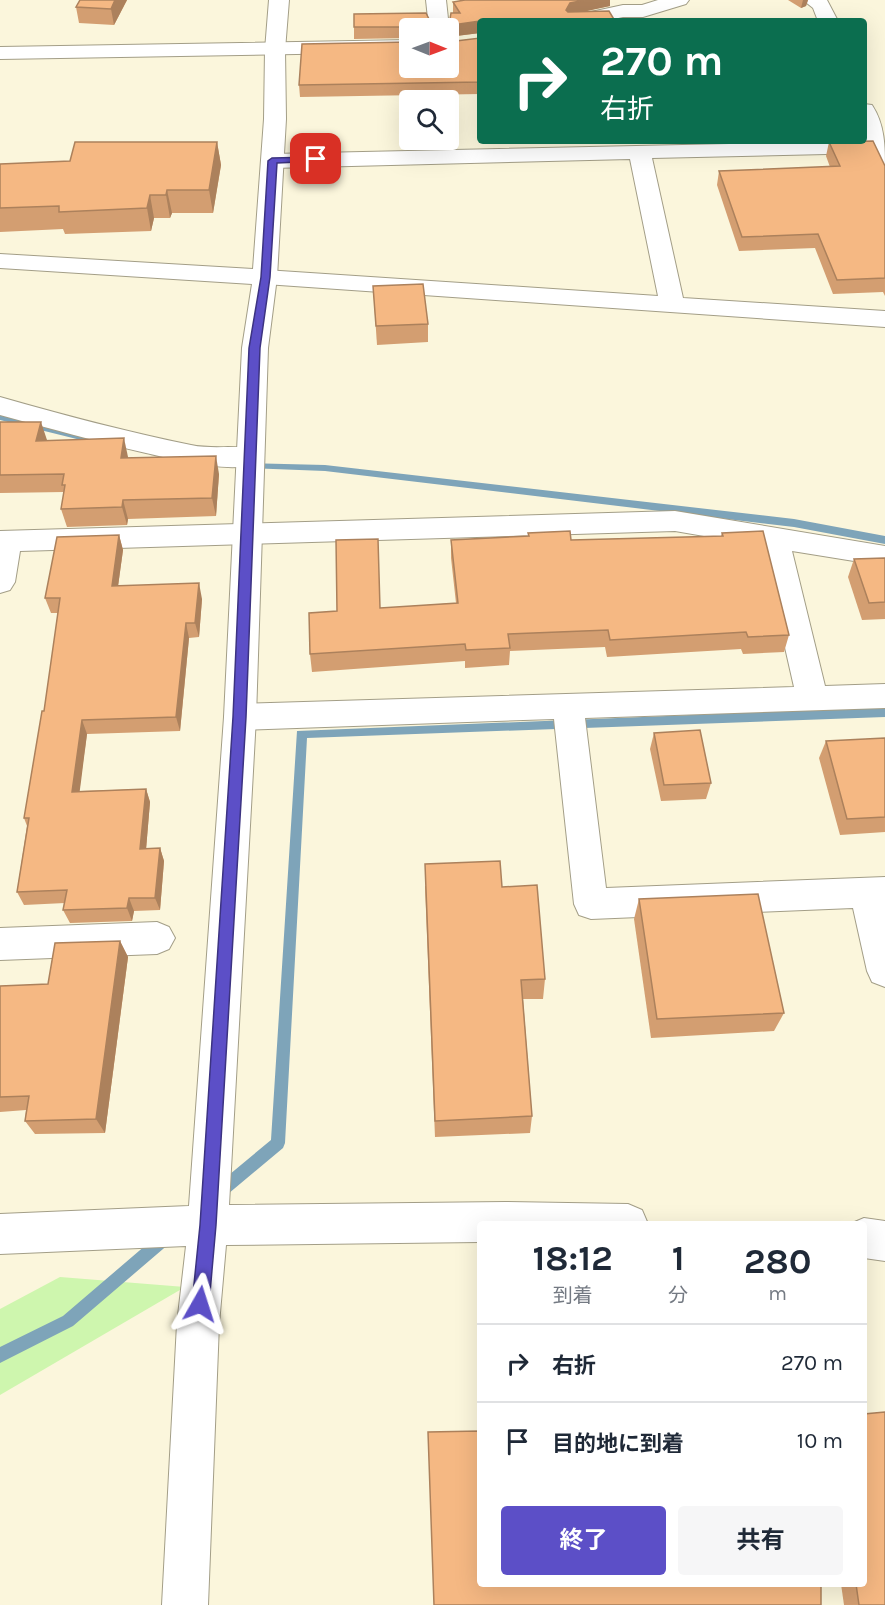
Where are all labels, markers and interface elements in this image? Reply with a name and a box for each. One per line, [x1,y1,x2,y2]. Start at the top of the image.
north arrow [399,18,459,78]
map controls [399,18,459,150]
text: 270 m [600,36,723,86]
icon: right [501,42,579,120]
button: search [399,90,459,150]
text: 右折 [600,93,654,125]
pin [290,133,341,184]
icon: arrive [299,142,332,175]
text: 18:12 [532,1237,613,1279]
text: 1 [672,1237,685,1279]
text: 280 [744,1240,812,1282]
position arrow [168,1272,232,1336]
text: m [768,1282,787,1305]
text: 到着 [553,1284,593,1307]
text: 分 [668,1284,688,1307]
icon: right [501,1347,534,1380]
text: 270 m [781,1350,843,1376]
text: 右折 [552,1353,596,1379]
icon: arrive [501,1425,534,1458]
text: 10 m [797,1428,843,1454]
text: 目的地に到着 [552,1431,684,1457]
button: 終了 [501,1506,666,1575]
button: 共有 [678,1506,843,1575]

